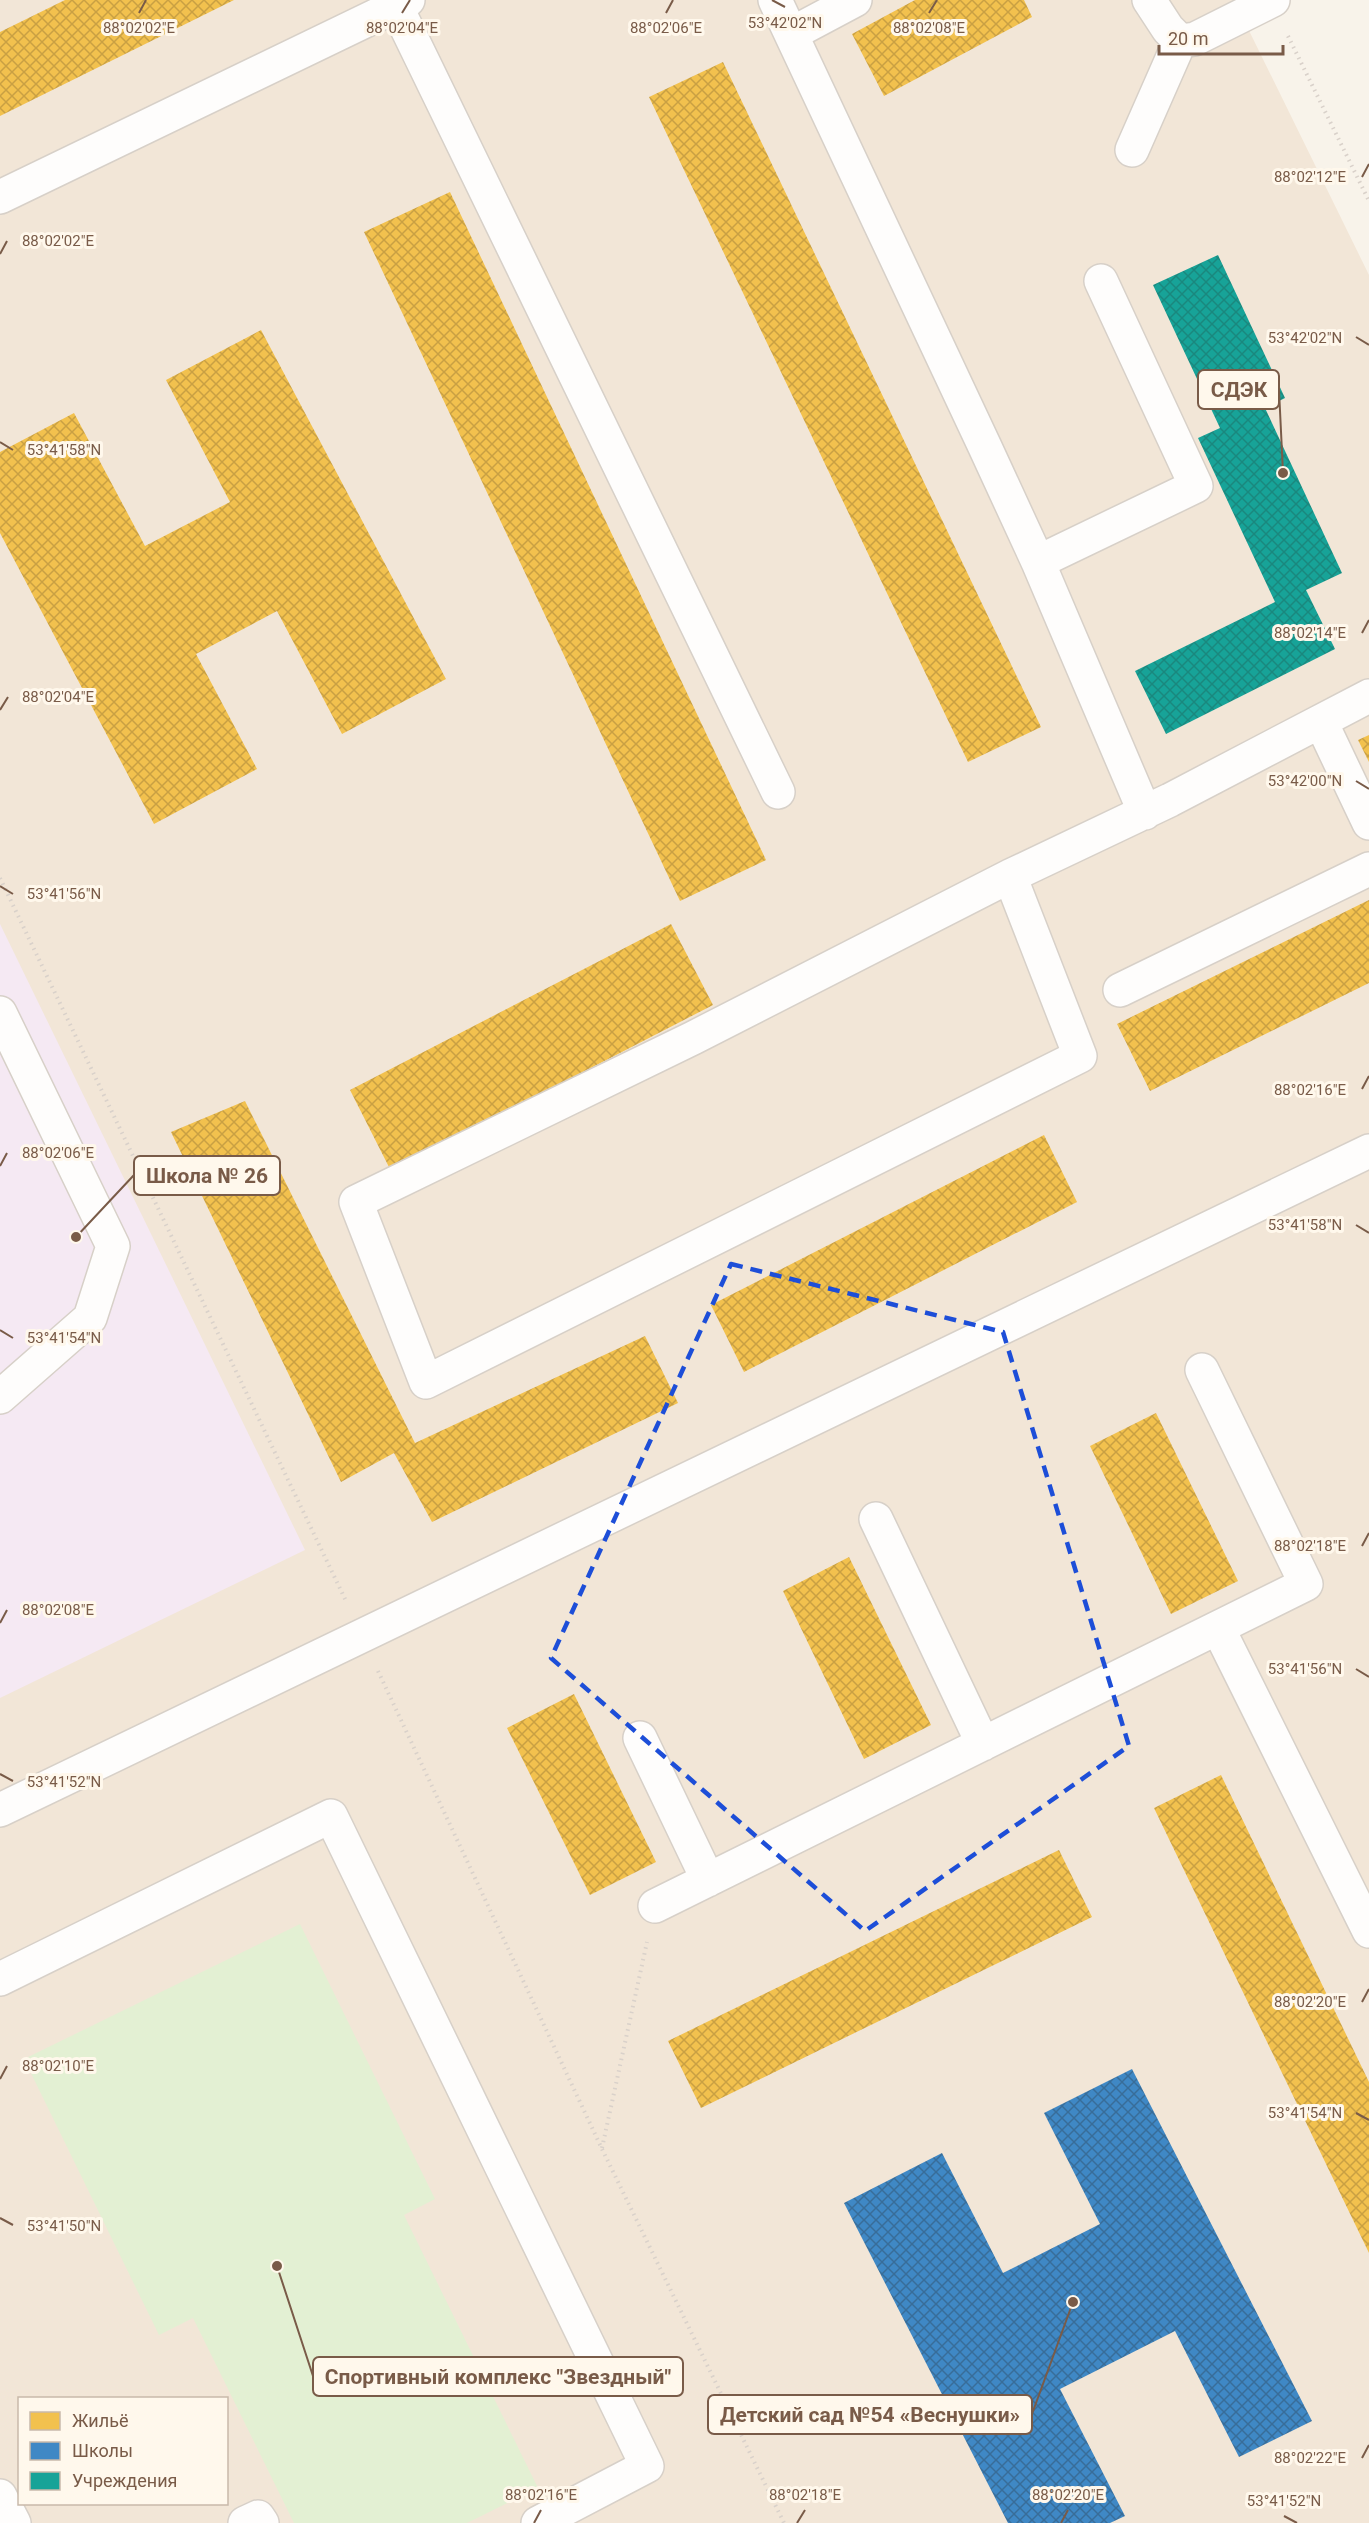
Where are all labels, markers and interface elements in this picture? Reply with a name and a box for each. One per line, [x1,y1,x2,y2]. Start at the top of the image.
text: 53°42'02"N [748,14,822,32]
scale bar [1159,18,1284,56]
text: 88°02'02"E [103,19,176,37]
text: 88°02'04"E [366,19,439,37]
text: 88°02'06"E [630,19,703,37]
text: 88°02'08"E [893,19,966,37]
text: 20 m [1168,28,1208,49]
text: 88°02'12"E [1274,168,1347,186]
text: 88°02'02"E [22,232,95,250]
text: 53°42'02"N [1268,329,1342,347]
callout: СДЭК [1198,370,1279,409]
text: СДЭК [1211,378,1268,402]
text: 53°41'58"N [27,441,101,459]
text: 88°02'14"E [1274,624,1347,642]
text: 88°02'04"E [22,688,95,706]
text: 53°42'00"N [1268,772,1342,790]
text: 53°41'56"N [27,885,101,903]
text: 88°02'16"E [1274,1081,1347,1099]
text: 88°02'06"E [22,1144,95,1162]
callout: Школа № 26 [134,1156,280,1195]
text: Школа № 26 [146,1164,268,1188]
text: 53°41'58"N [1268,1216,1342,1234]
text: 53°41'54"N [27,1329,101,1347]
text: 88°02'18"E [1274,1537,1347,1555]
text: 88°02'08"E [22,1601,95,1619]
text: 53°41'56"N [1268,1660,1342,1678]
text: 53°41'52"N [27,1773,101,1791]
text: 88°02'20"E [1274,1993,1347,2011]
text: 88°02'10"E [22,2057,95,2075]
text: 53°41'54"N [1268,2104,1342,2122]
text: 53°41'50"N [27,2217,101,2235]
callout: Спортивный комплекс "Звездный" [313,2357,683,2396]
text: Спортивный комплекс "Звездный" [325,2365,671,2389]
callout: Детский сад №54 «Веснушки» [708,2395,1032,2434]
legend [18,2397,228,2505]
text: Детский сад №54 «Веснушки» [720,2403,1020,2427]
text: Жильё [72,2410,128,2431]
text: Школы [72,2440,133,2461]
text: 88°02'22"E [1274,2449,1347,2467]
text: Учреждения [72,2470,177,2491]
text: 88°02'16"E [505,2486,578,2504]
text: 88°02'18"E [769,2486,842,2504]
text: 88°02'20"E [1032,2486,1105,2504]
text: 53°41'52"N [1247,2492,1321,2510]

